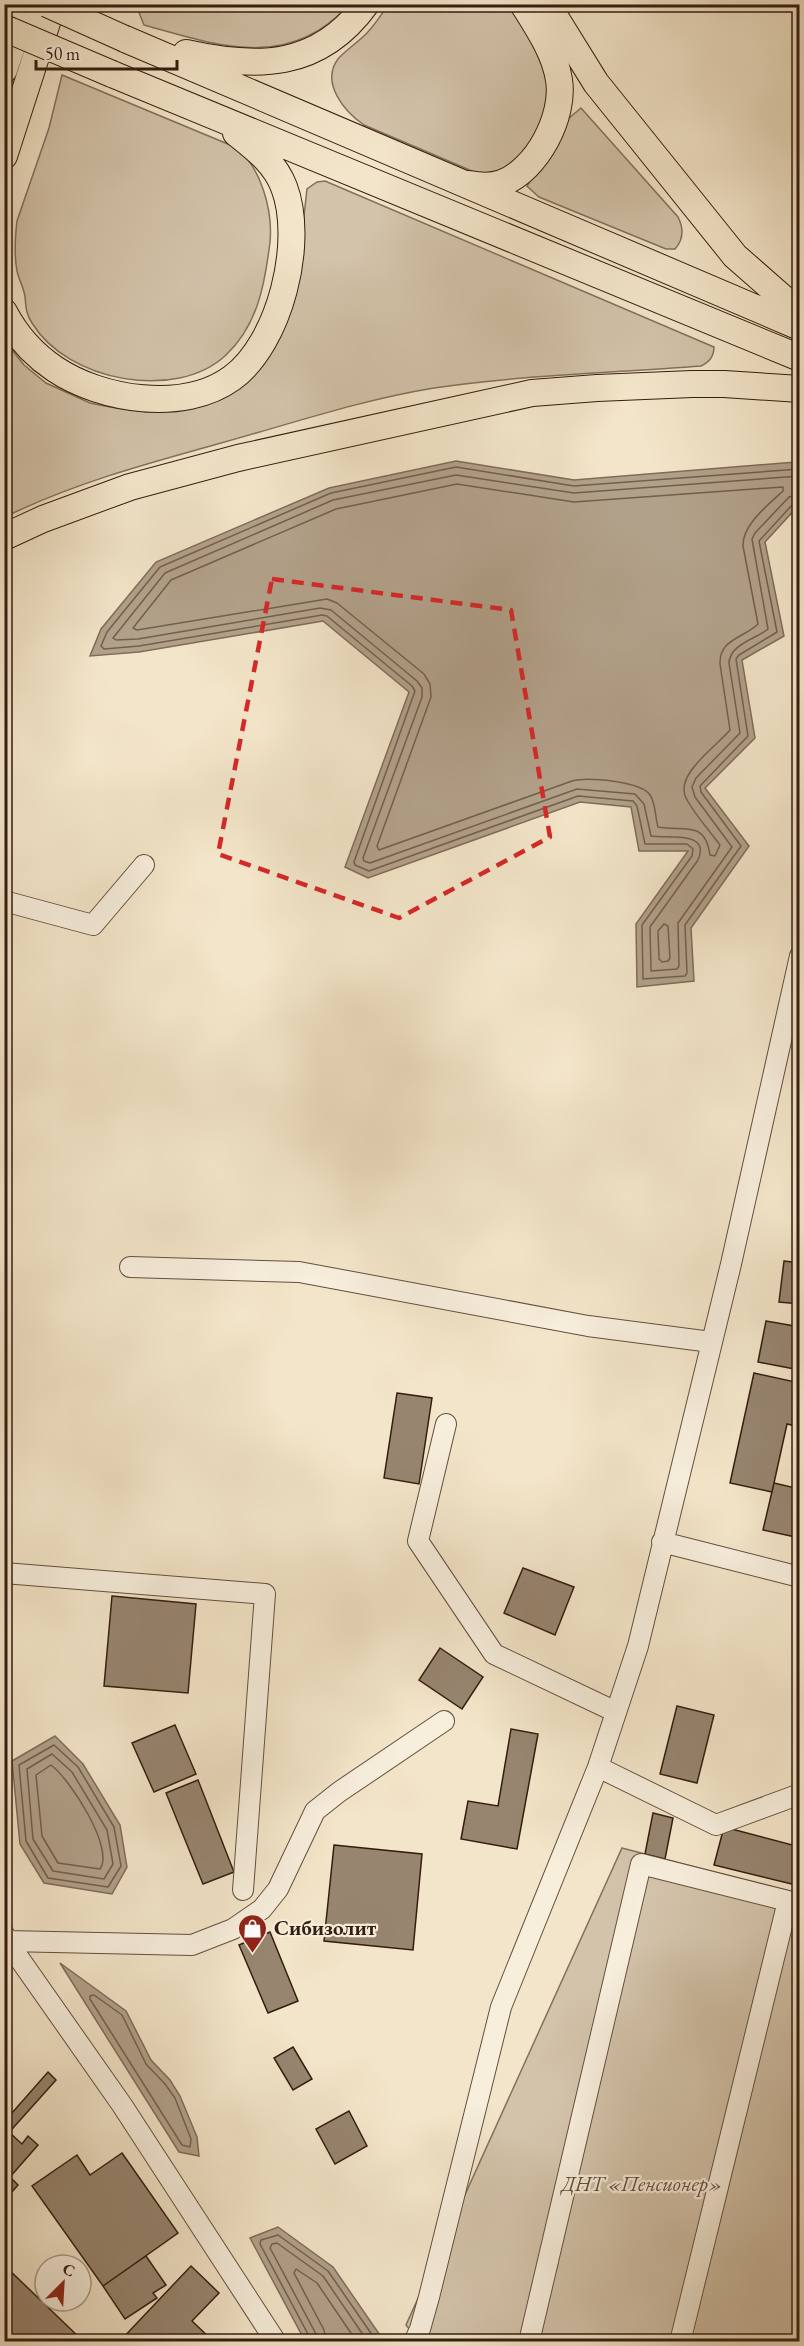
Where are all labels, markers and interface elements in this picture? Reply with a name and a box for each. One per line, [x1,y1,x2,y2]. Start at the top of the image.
scale bar [36,33,177,71]
text: 50 m [45,42,80,65]
shop icon: Сибизолит [237,1912,269,1954]
place label: Сибизолит [274,1914,377,1941]
park label: ДНТ «Пенсионер» [560,2170,723,2197]
north arrow [33,2253,93,2313]
text: С [59,2258,78,2282]

